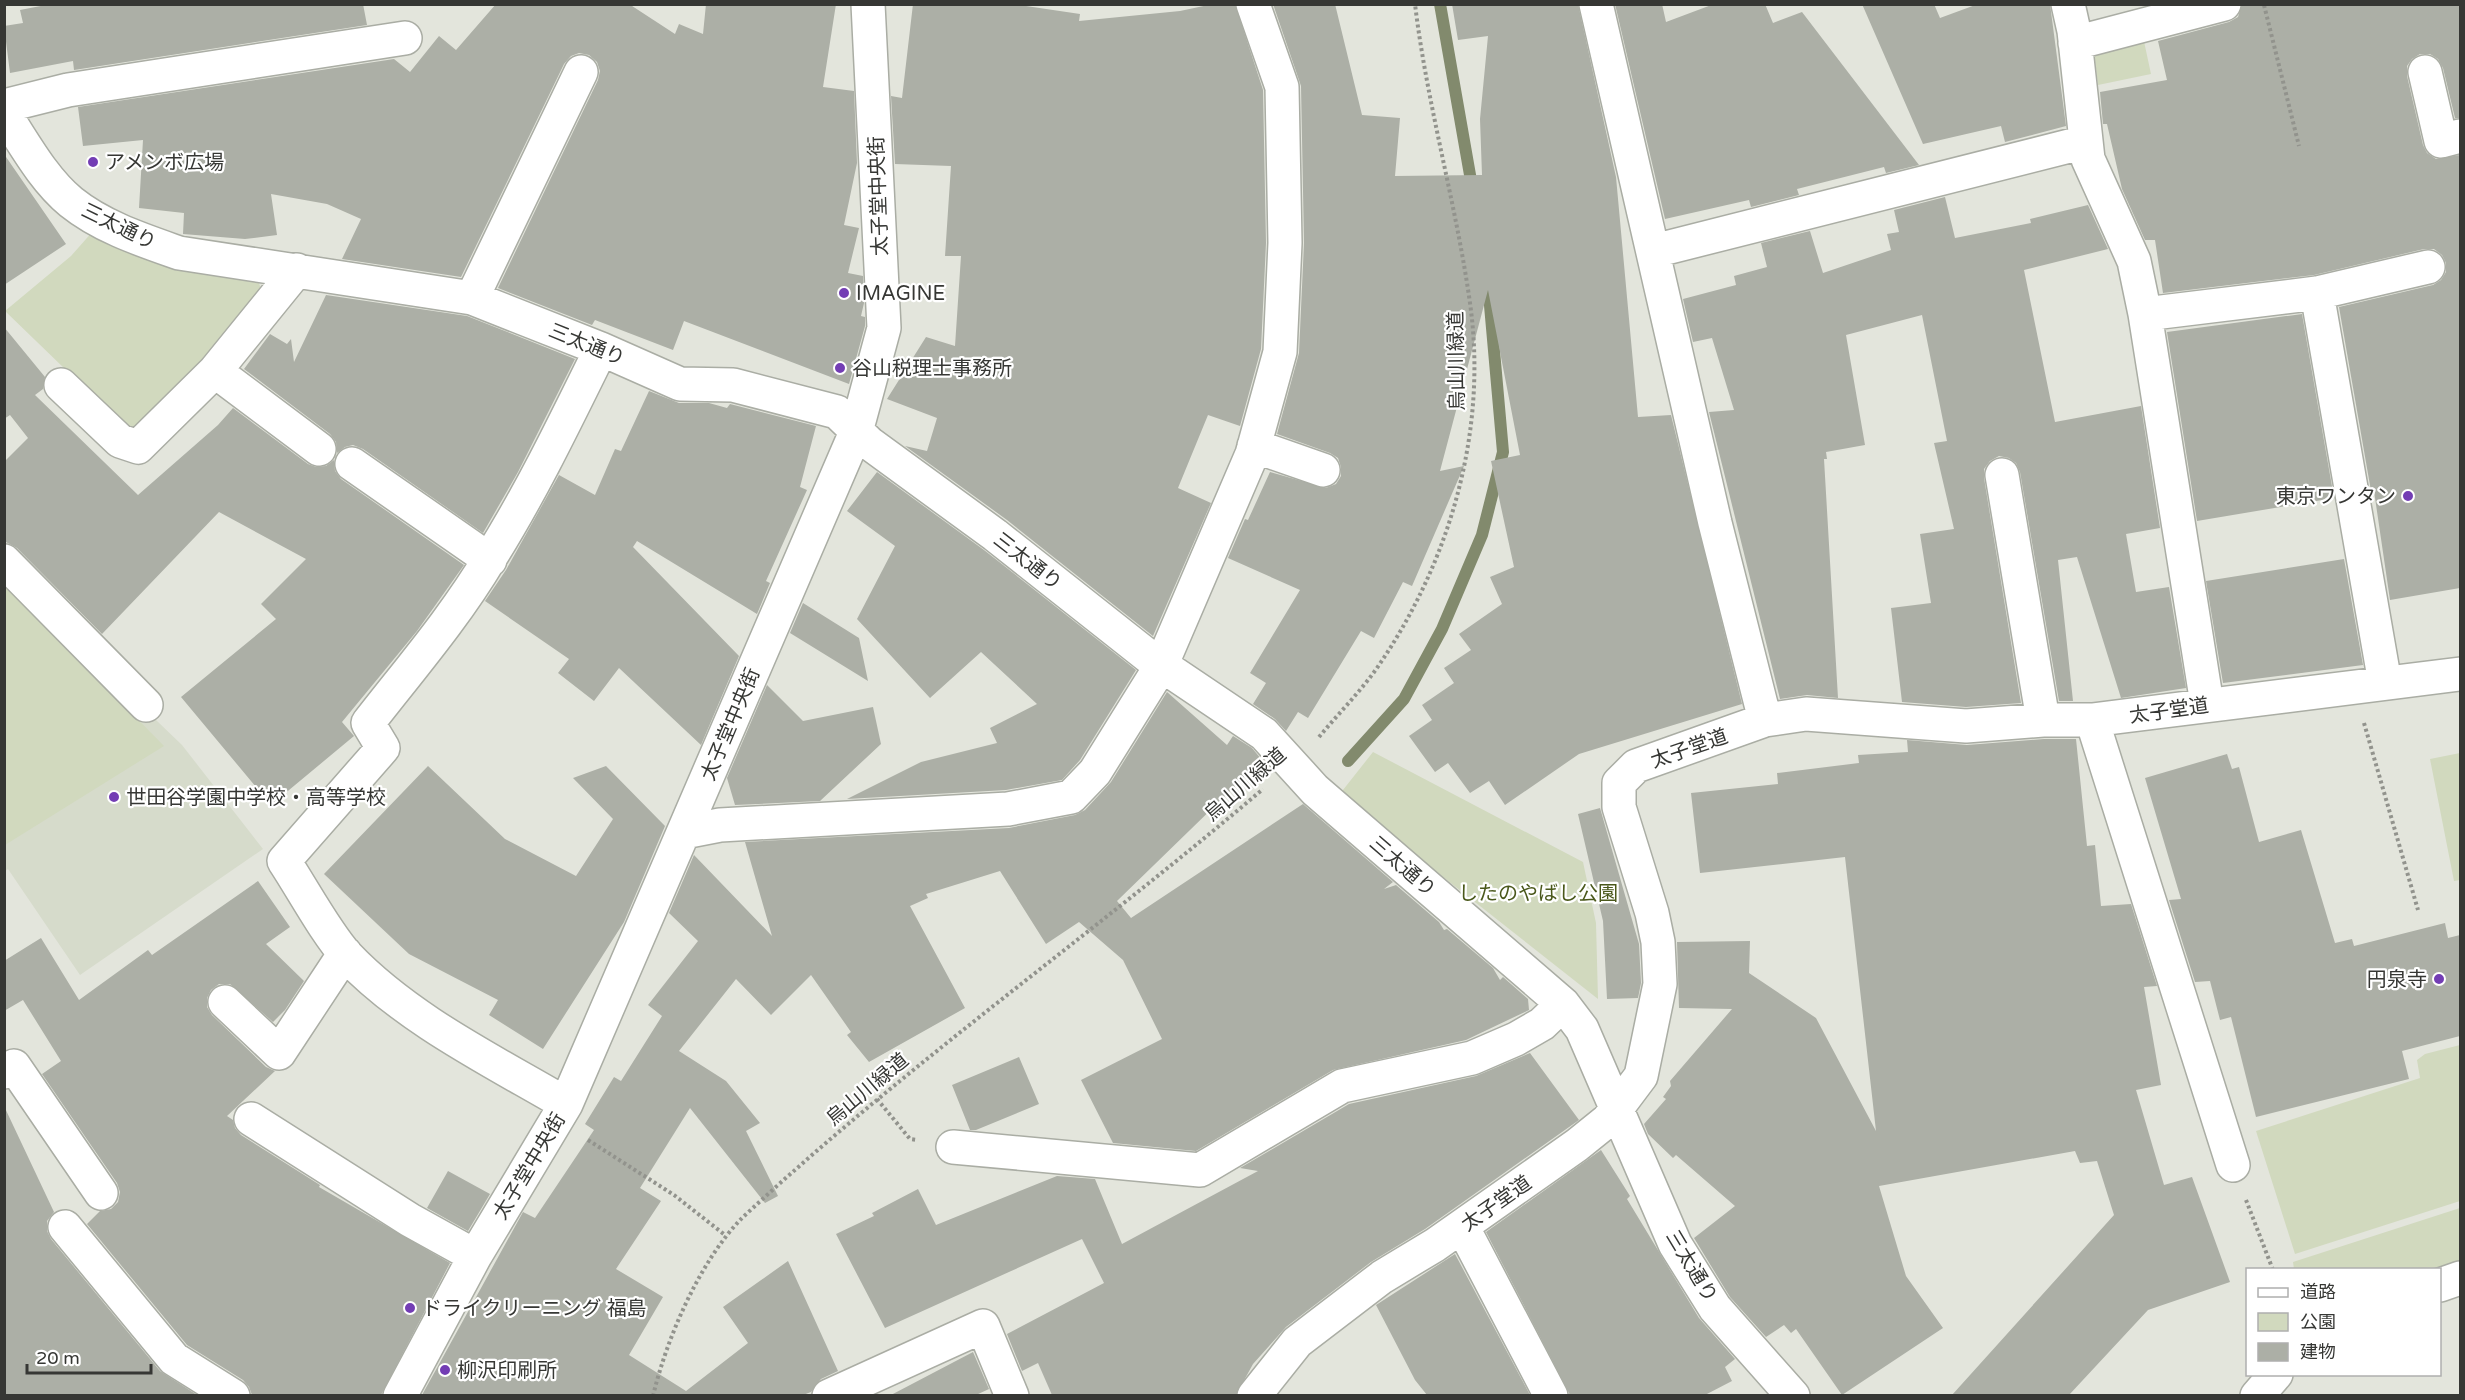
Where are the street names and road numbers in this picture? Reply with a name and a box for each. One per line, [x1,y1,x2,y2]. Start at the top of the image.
street label: 太子堂中央街 [865,136,893,256]
street label: 三太通り [77,199,160,255]
street label: 烏山川緑道 [1444,311,1470,411]
street label: 三太通り [545,319,628,371]
street label: 三太通り [988,528,1066,596]
street label: 太子堂中央街 [696,664,765,784]
street label: 太子堂道 [2128,694,2210,728]
street label: 太子堂道 [1648,725,1731,773]
street label: 烏山川緑道 [1200,743,1291,827]
street label: 三太通り [1364,831,1440,902]
street label: 烏山川緑道 [822,1048,914,1131]
street label: 太子堂中央街 [489,1109,571,1224]
street label: 太子堂道 [1457,1171,1536,1237]
street label: 三太通り [1660,1226,1722,1307]

